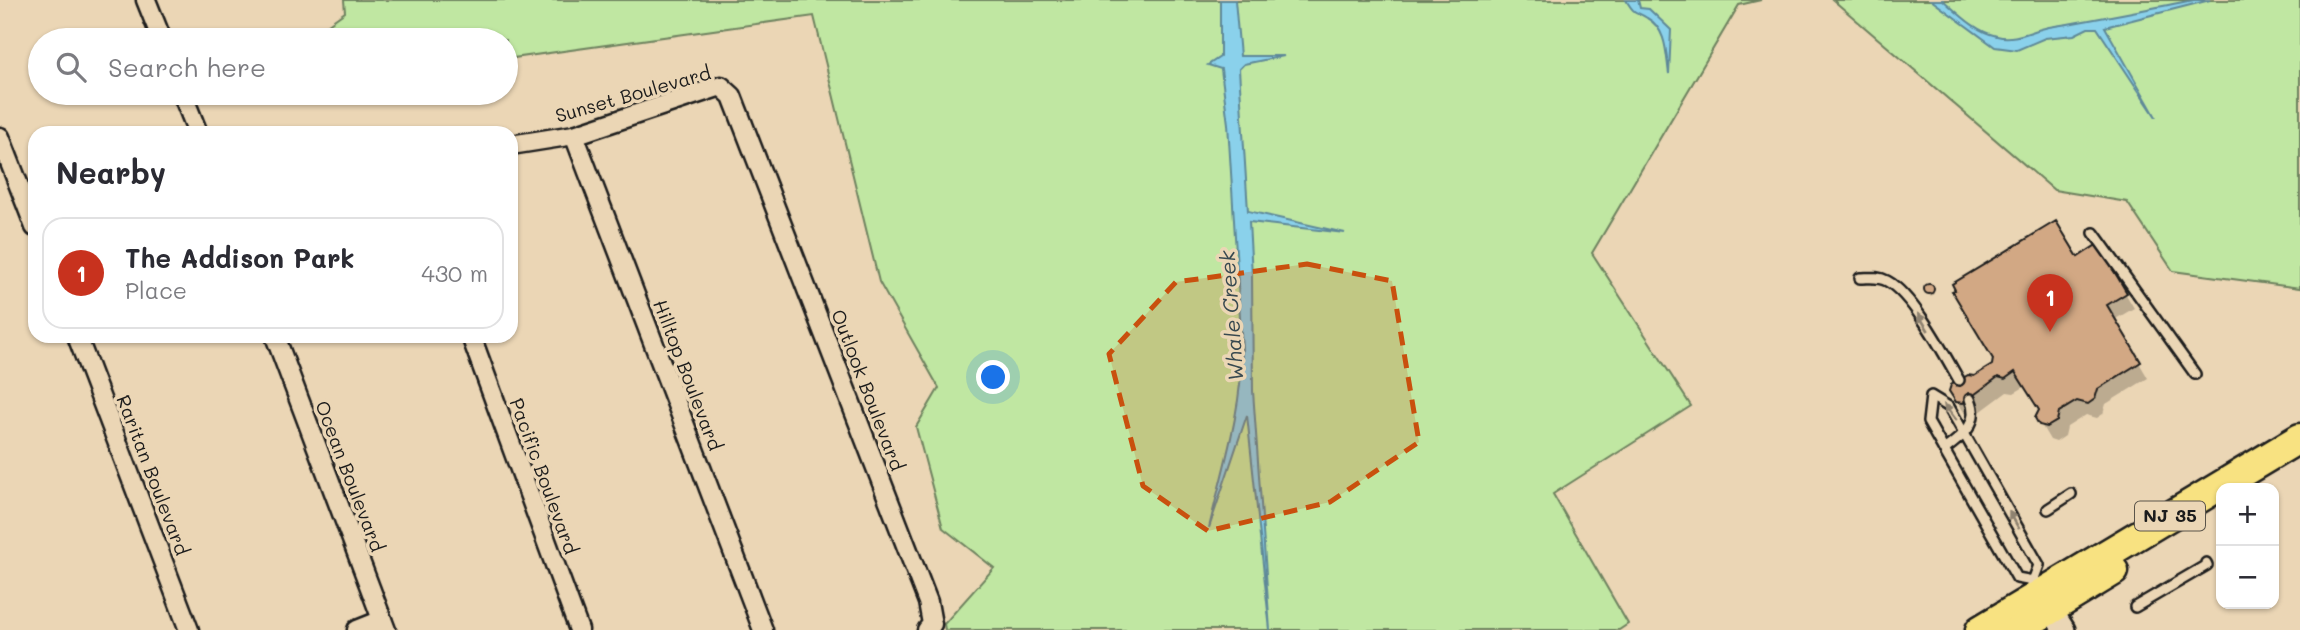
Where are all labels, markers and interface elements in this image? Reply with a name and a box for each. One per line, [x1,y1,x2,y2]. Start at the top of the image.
search box [28,28,518,105]
icon: search [52,48,90,86]
text: Search here [108,50,266,84]
street label: Sunset Boulevard [552,59,713,128]
text: Nearby [56,152,166,192]
text: The Addison Park [125,241,355,275]
water label: Whale Creek [1212,249,1249,382]
text: 1 [76,258,86,288]
text: 430 m [421,258,488,288]
pin: 1 [2027,274,2073,332]
text: Place [125,275,187,305]
street label: Hilltop Boulevard [648,296,729,454]
street label: Outlook Boulevard [826,306,911,474]
one-way arrow [1917,312,1930,332]
your location [976,360,1010,394]
street label: Raritan Boulevard [111,391,196,558]
street label: Pacific Boulevard [505,394,584,557]
street label: Ocean Boulevard [310,397,391,555]
one-way arrow [1943,404,1958,422]
map controls [2216,483,2279,609]
button: + [2216,483,2279,546]
road number: NJ 35 [2135,502,2205,530]
one-way arrow [2008,511,2020,530]
button: − [2216,546,2279,609]

